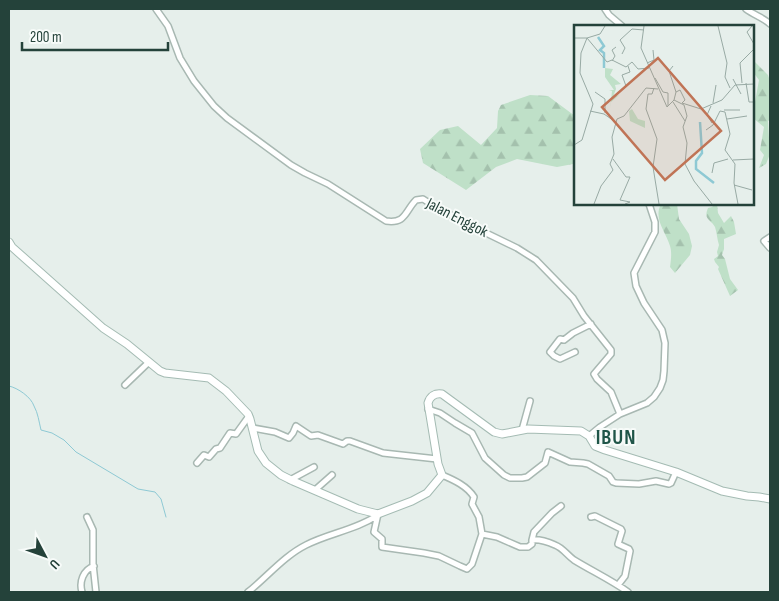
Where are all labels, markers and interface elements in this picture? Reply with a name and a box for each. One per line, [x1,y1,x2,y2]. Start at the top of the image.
scale bar [22,20,169,52]
inset map [574,25,754,205]
text: 200 m [30,28,62,47]
street label: Jalan Enggok [422,194,491,242]
district label: IBUN [596,425,636,450]
north arrow [20,531,70,581]
text: U [46,556,63,573]

